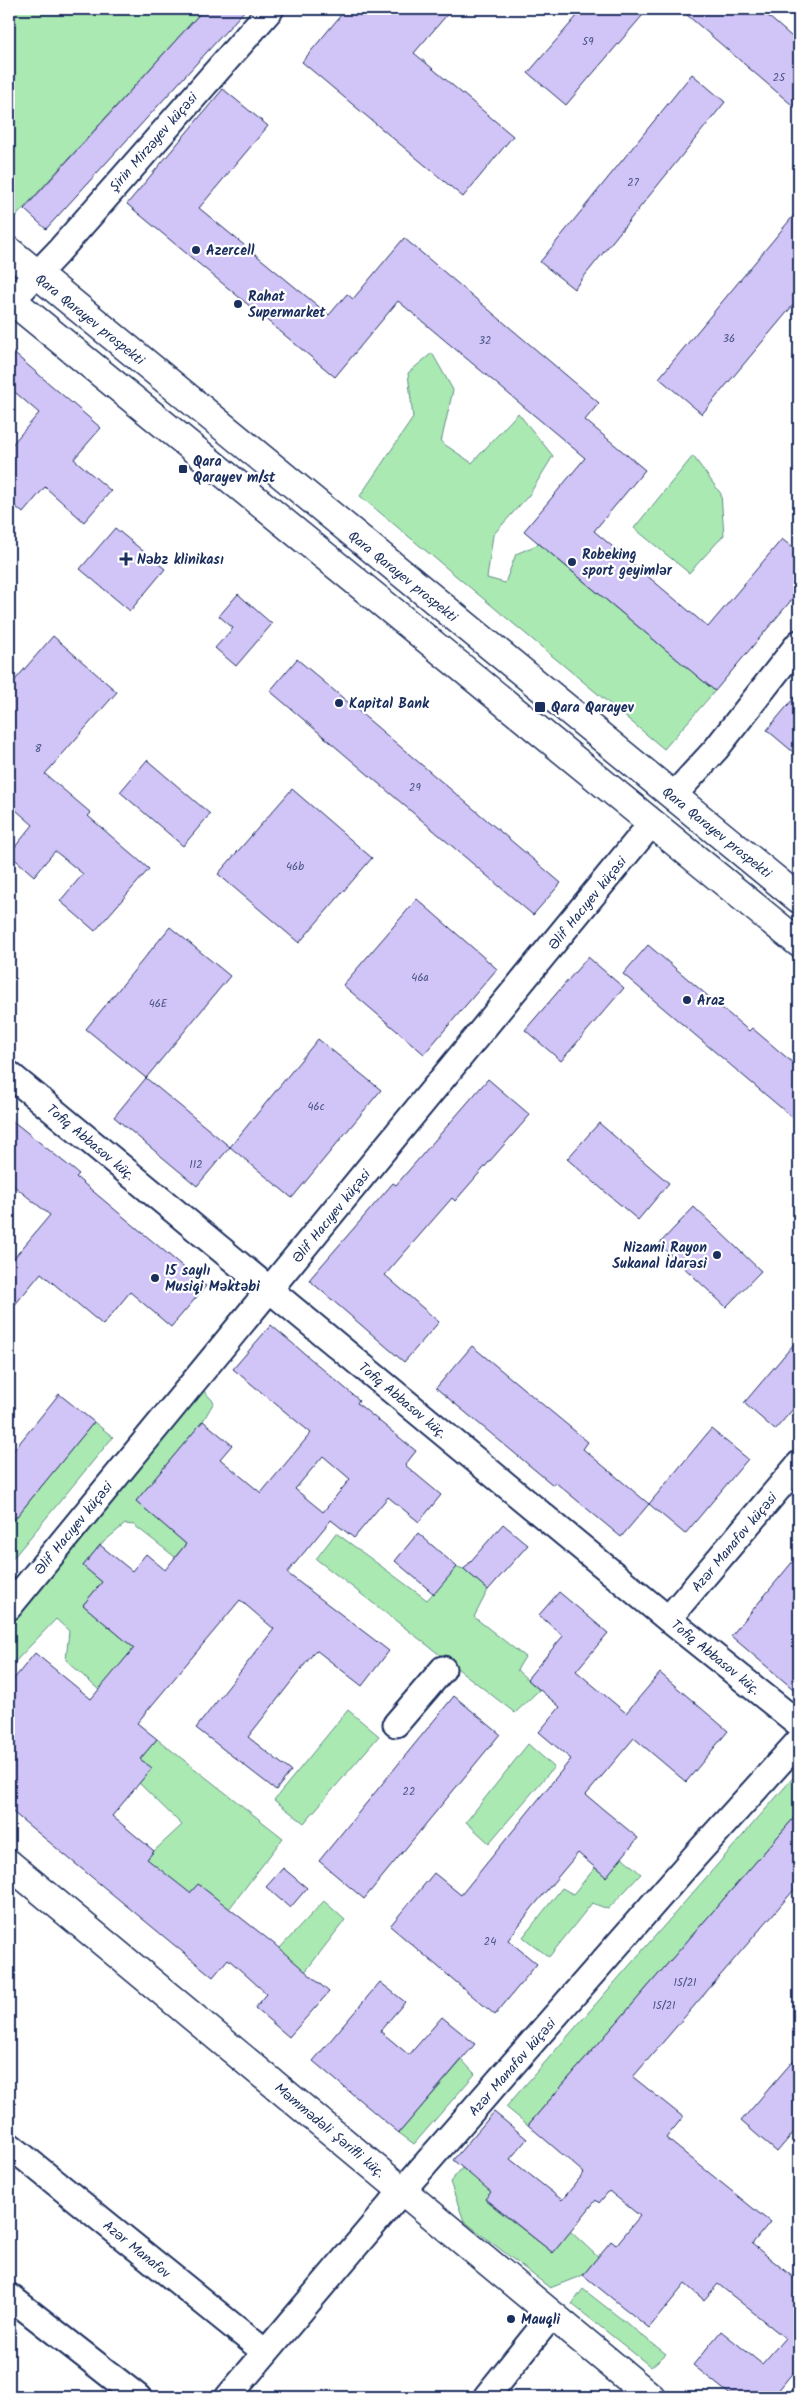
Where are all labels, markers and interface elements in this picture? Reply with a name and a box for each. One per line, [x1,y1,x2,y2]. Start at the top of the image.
house number: 59 [582,33,594,51]
house number: 25 [773,69,786,87]
street label: Şirin Mirzəyev küçəsi [104,87,204,197]
house number: 27 [627,174,640,192]
place label: Azercell [206,240,255,262]
marker: Azercell [190,244,202,256]
street label: Qara Qarayev prospekti [30,269,149,371]
place label: Rahat Supermarket [248,286,326,324]
marker: Rahat Supermarket [232,298,244,310]
house number: 36 [723,330,735,348]
house number: 32 [479,332,491,350]
place label: Qara Qarayev m/st [193,451,276,489]
marker: Qara Qarayev m/st [177,463,189,475]
street label: Qara Qarayev prospekti [343,526,462,628]
place label: Robeking sport geyimlər [582,544,673,582]
place label: Nəbz klinikası [137,549,224,571]
marker: Nəbz klinikası [119,552,133,566]
marker: Robeking sport geyimlər [566,556,578,568]
place label: Kapital Bank [349,693,430,715]
marker: Kapital Bank [333,697,345,709]
place label: Qara Qarayev [551,697,635,719]
marker: Qara Qarayev [533,700,547,714]
house number: 8 [35,740,42,758]
house number: 29 [409,779,422,797]
street label: Qara Qarayev prospekti [657,782,776,884]
street label: Əlif Hacıyev küçəsi [543,852,633,955]
house number: 46b [286,858,304,876]
house number: 46a [411,969,429,987]
place label: Araz [697,990,725,1012]
marker: Araz [681,994,693,1006]
house number: 46E [149,995,168,1013]
house number: 46c [307,1098,325,1116]
street label: Tofiq Abbasov küç. [41,1099,140,1187]
house number: 112 [189,1156,203,1174]
street label: Əlif Hacıyev küçəsi [287,1165,377,1268]
place label: Nizami Rayon Sukanal İdarəsi [612,1237,707,1275]
marker: Nizami Rayon Sukanal İdarəsi [711,1249,723,1261]
place label: 15 saylı Musiqi Məktəbi [165,1260,260,1298]
marker: 15 saylı Musiqi Məktəbi [149,1272,161,1284]
street label: Tofiq Abbasov küç. [353,1357,452,1445]
street label: Əlif Hacıyev küçəsi [29,1477,119,1580]
street label: Azər Manafov küçəsi [686,1488,783,1597]
street label: Tofiq Abbasov küç. [666,1615,765,1701]
house number: 22 [403,1783,415,1801]
house number: 24 [484,1933,496,1951]
house number: 15/21 [673,1974,697,1992]
house number: 15/21 [652,1997,676,2015]
street label: Azər Manafov küçəsi [464,2013,562,2122]
street label: Məmmədəli Şərifli küç. [269,2078,390,2184]
street label: Azər Manafov [98,2215,175,2284]
place label: Mauqli [521,2309,561,2331]
marker: Mauqli [505,2313,517,2325]

